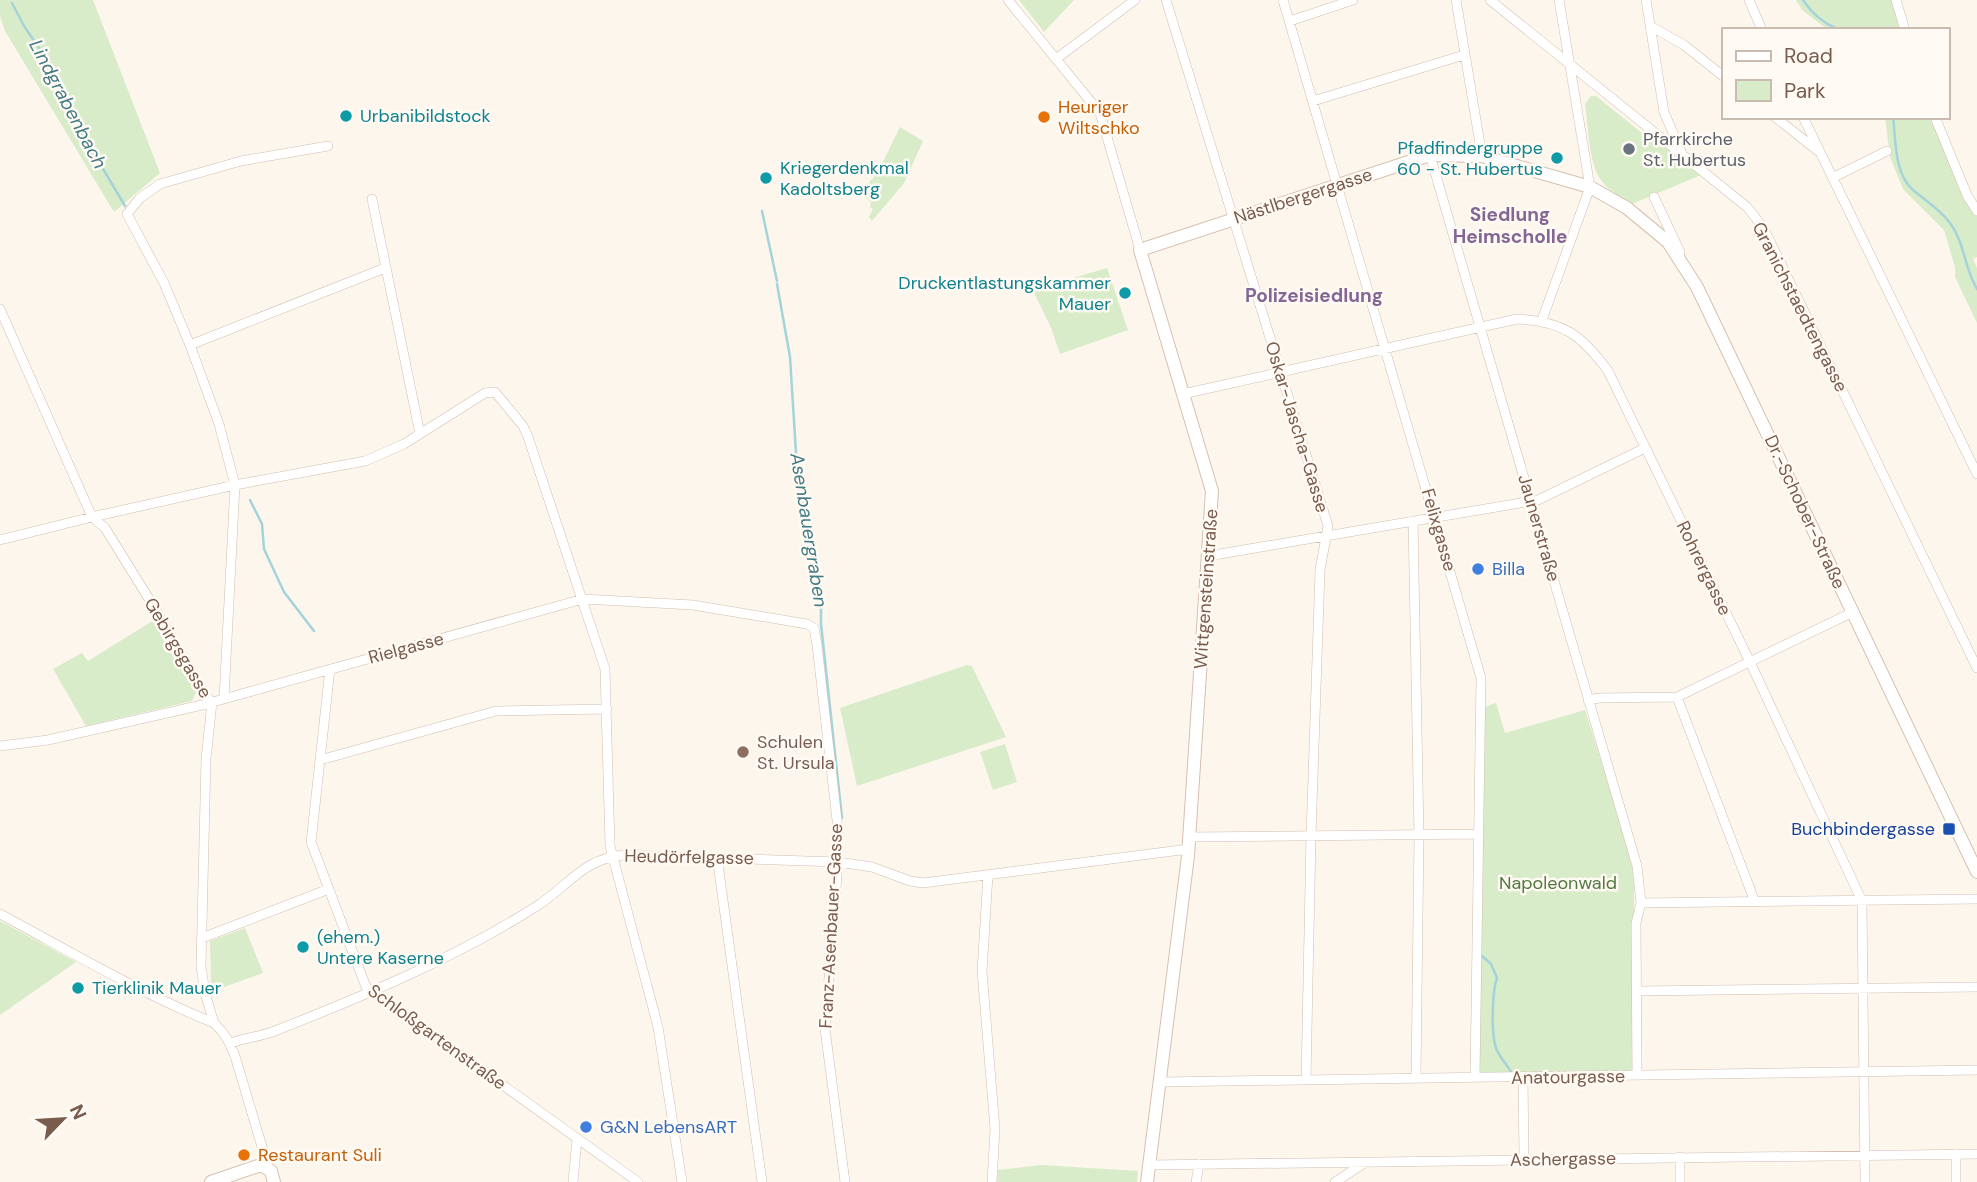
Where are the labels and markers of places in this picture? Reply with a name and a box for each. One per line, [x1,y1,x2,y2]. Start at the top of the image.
place label: Heuriger Wiltschko [1058,95,1140,140]
place label: Urbanibildstock [360,104,491,128]
marker: Urbanibildstock [338,108,354,124]
marker: Heuriger Wiltschko [1036,109,1052,125]
place label: Pfarrkirche St. Hubertus [1643,127,1746,172]
place label: Pfadfindergruppe 60 - St. Hubertus [1397,136,1543,181]
marker: Pfarrkirche St. Hubertus [1621,141,1637,157]
marker: Pfadfindergruppe 60 - St. Hubertus [1549,150,1565,166]
place label: Kriegerdenkmal Kadoltsberg [780,156,909,201]
marker: Kriegerdenkmal Kadoltsberg [758,170,774,186]
place label: Druckentlastungskammer Mauer [898,271,1111,316]
marker: Druckentlastungskammer Mauer [1117,285,1133,301]
place label: Billa [1492,557,1525,581]
marker: Billa [1470,561,1486,577]
place label: Schulen St. Ursula [757,730,834,775]
marker: Schulen St. Ursula [735,744,751,760]
place label: Buchbindergasse [1791,817,1935,841]
marker: Buchbindergasse [1941,821,1957,837]
place label: (ehem.) Untere Kaserne [317,925,444,970]
marker: (ehem.) Untere Kaserne [295,939,311,955]
place label: Tierklinik Mauer [92,976,222,1000]
marker: Tierklinik Mauer [70,980,86,996]
place label: G&N LebensART [600,1115,737,1139]
marker: G&N LebensART [578,1119,594,1135]
place label: Restaurant Suli [258,1143,382,1167]
marker: Restaurant Suli [236,1147,252,1163]

